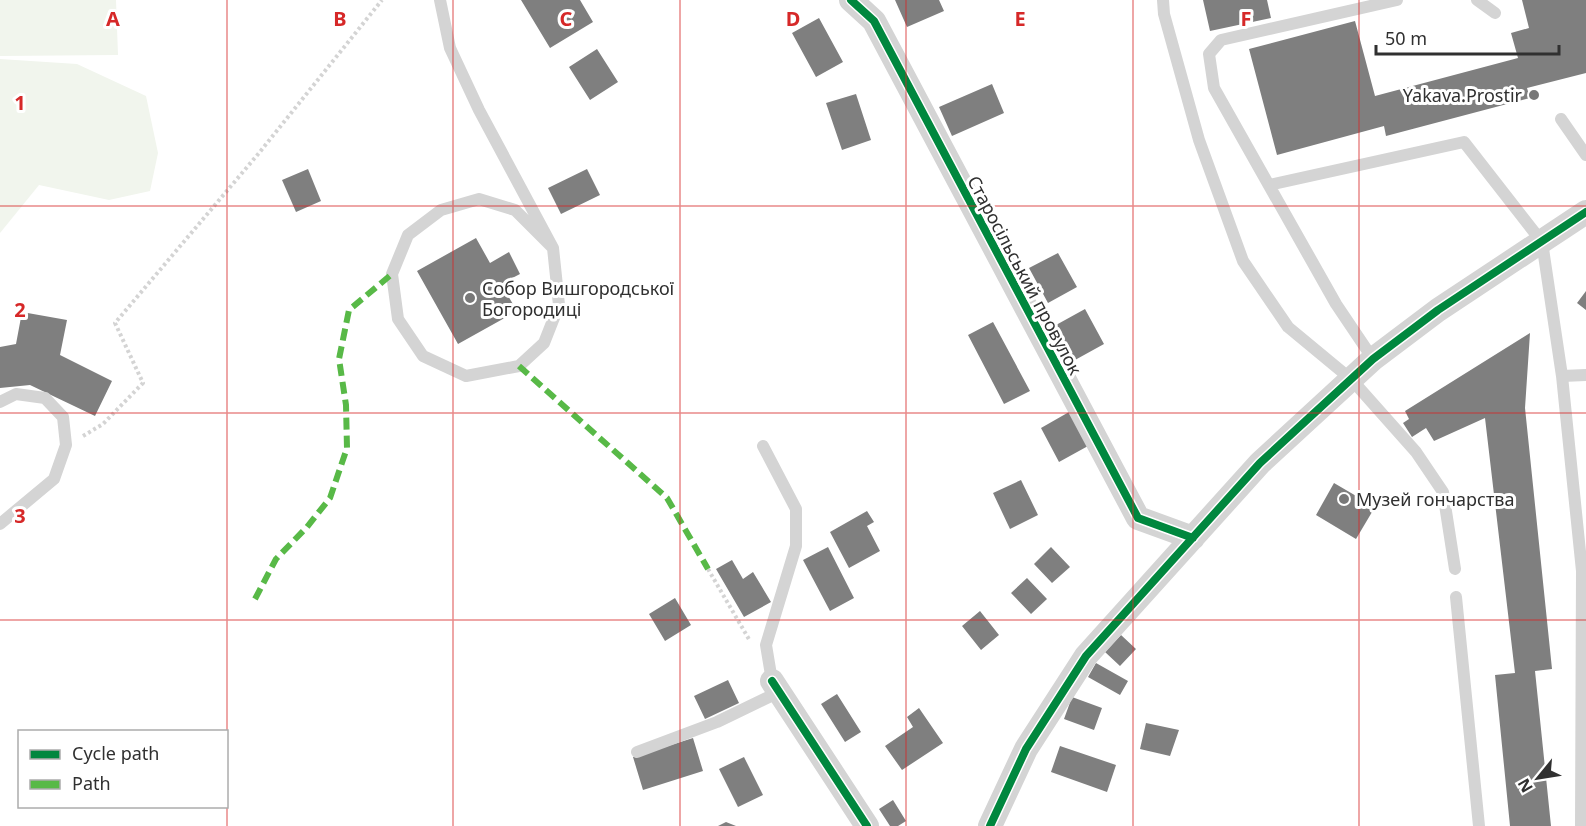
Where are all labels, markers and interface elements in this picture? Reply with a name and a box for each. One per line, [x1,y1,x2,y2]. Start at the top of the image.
text: A [106,5,120,32]
text: B [333,5,347,32]
text: C [560,5,573,32]
text: D [786,5,800,32]
text: E [1014,5,1026,32]
text: F [1241,5,1251,32]
scale bar [1376,18,1559,56]
text: 50 m [1385,26,1427,50]
place label: Yakava.Prostir [1403,83,1523,107]
marker: Yakava.Prostir [1527,88,1541,102]
text: 1 [14,89,26,116]
street label: Старосільський провулок [962,171,1088,379]
place label: Собор Вишгородської Богородиці [482,276,675,321]
marker: Собор Вишгородської Богородиці [463,291,477,305]
text: 2 [14,296,26,323]
place label: Музей гончарства [1356,487,1514,511]
marker: Музей гончарства [1337,492,1351,506]
text: 3 [14,502,26,529]
legend [18,730,228,808]
text: Cycle path [72,741,159,765]
north arrow [1508,748,1568,808]
text: Path [72,771,111,795]
text: N [1512,774,1538,797]

